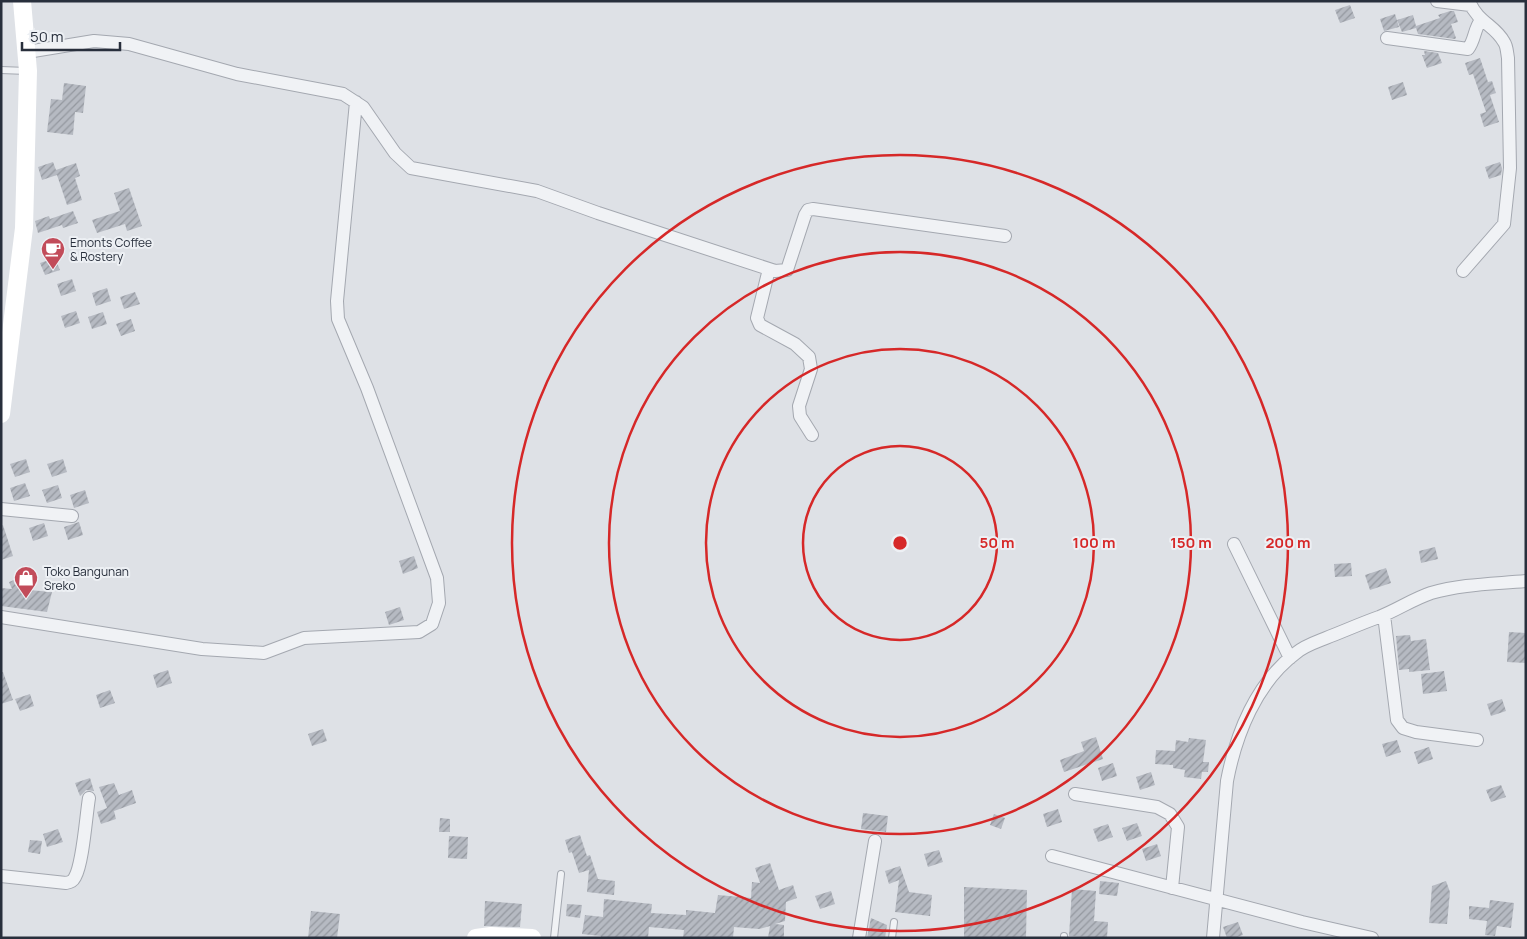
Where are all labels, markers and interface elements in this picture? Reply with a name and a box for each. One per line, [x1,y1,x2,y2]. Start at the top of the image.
scale bar [22,20,120,52]
text: 50 m [30,26,64,47]
place label: Emonts Coffee & Rostery [70,234,152,265]
cafe icon: Emonts Coffee & Rostery [40,236,66,270]
text: 50 m [979,532,1015,553]
text: 100 m [1073,532,1115,553]
text: 150 m [1170,532,1212,553]
text: 200 m [1265,532,1311,553]
centre of rings [891,534,909,552]
place label: Toko Bangunan Sreko [44,563,129,594]
shop icon: Toko Bangunan Sreko [13,565,39,599]

